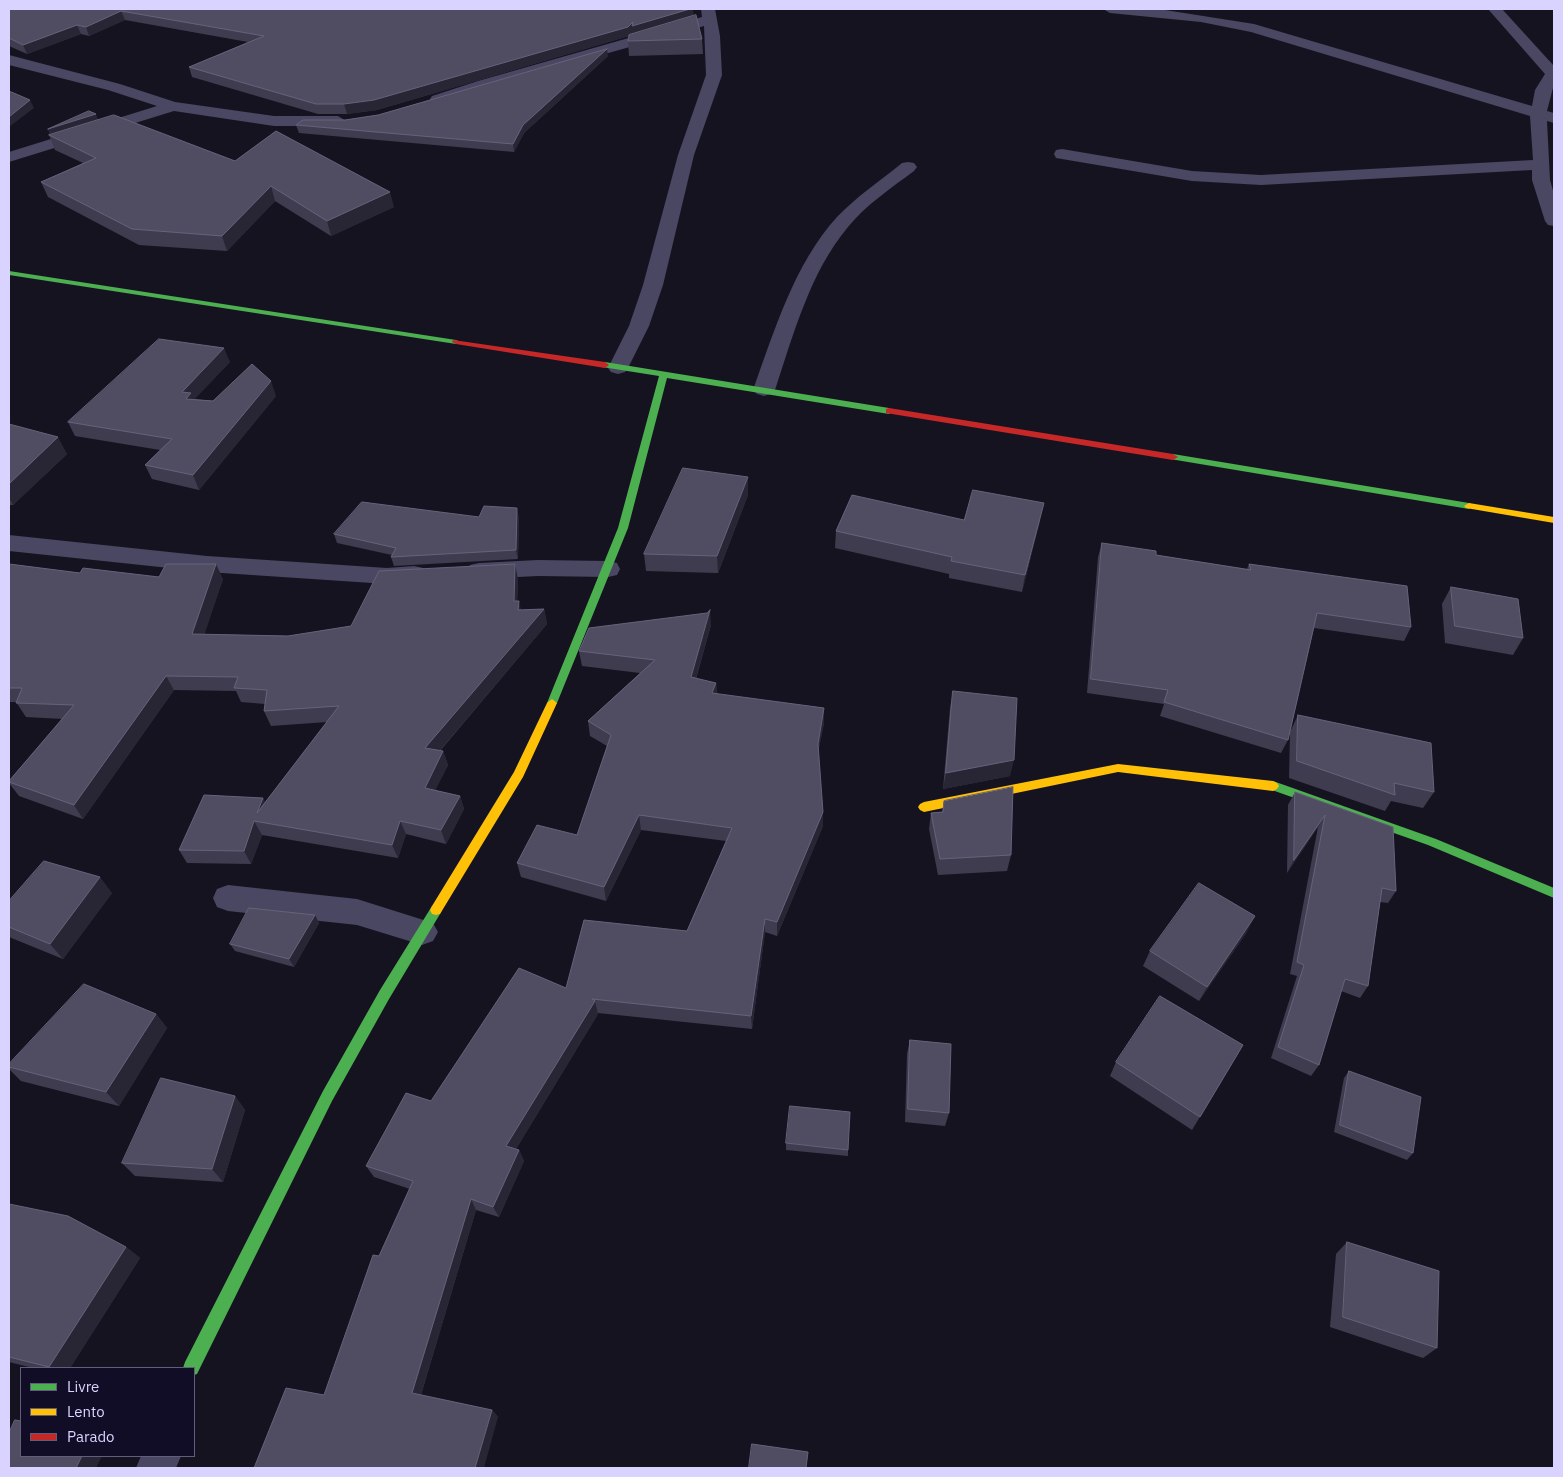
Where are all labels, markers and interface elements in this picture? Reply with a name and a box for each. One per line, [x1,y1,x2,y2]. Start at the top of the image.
legend [20,1367,195,1457]
text: Livre [67,1377,99,1396]
text: Lento [67,1402,105,1421]
text: Parado [67,1427,115,1446]

